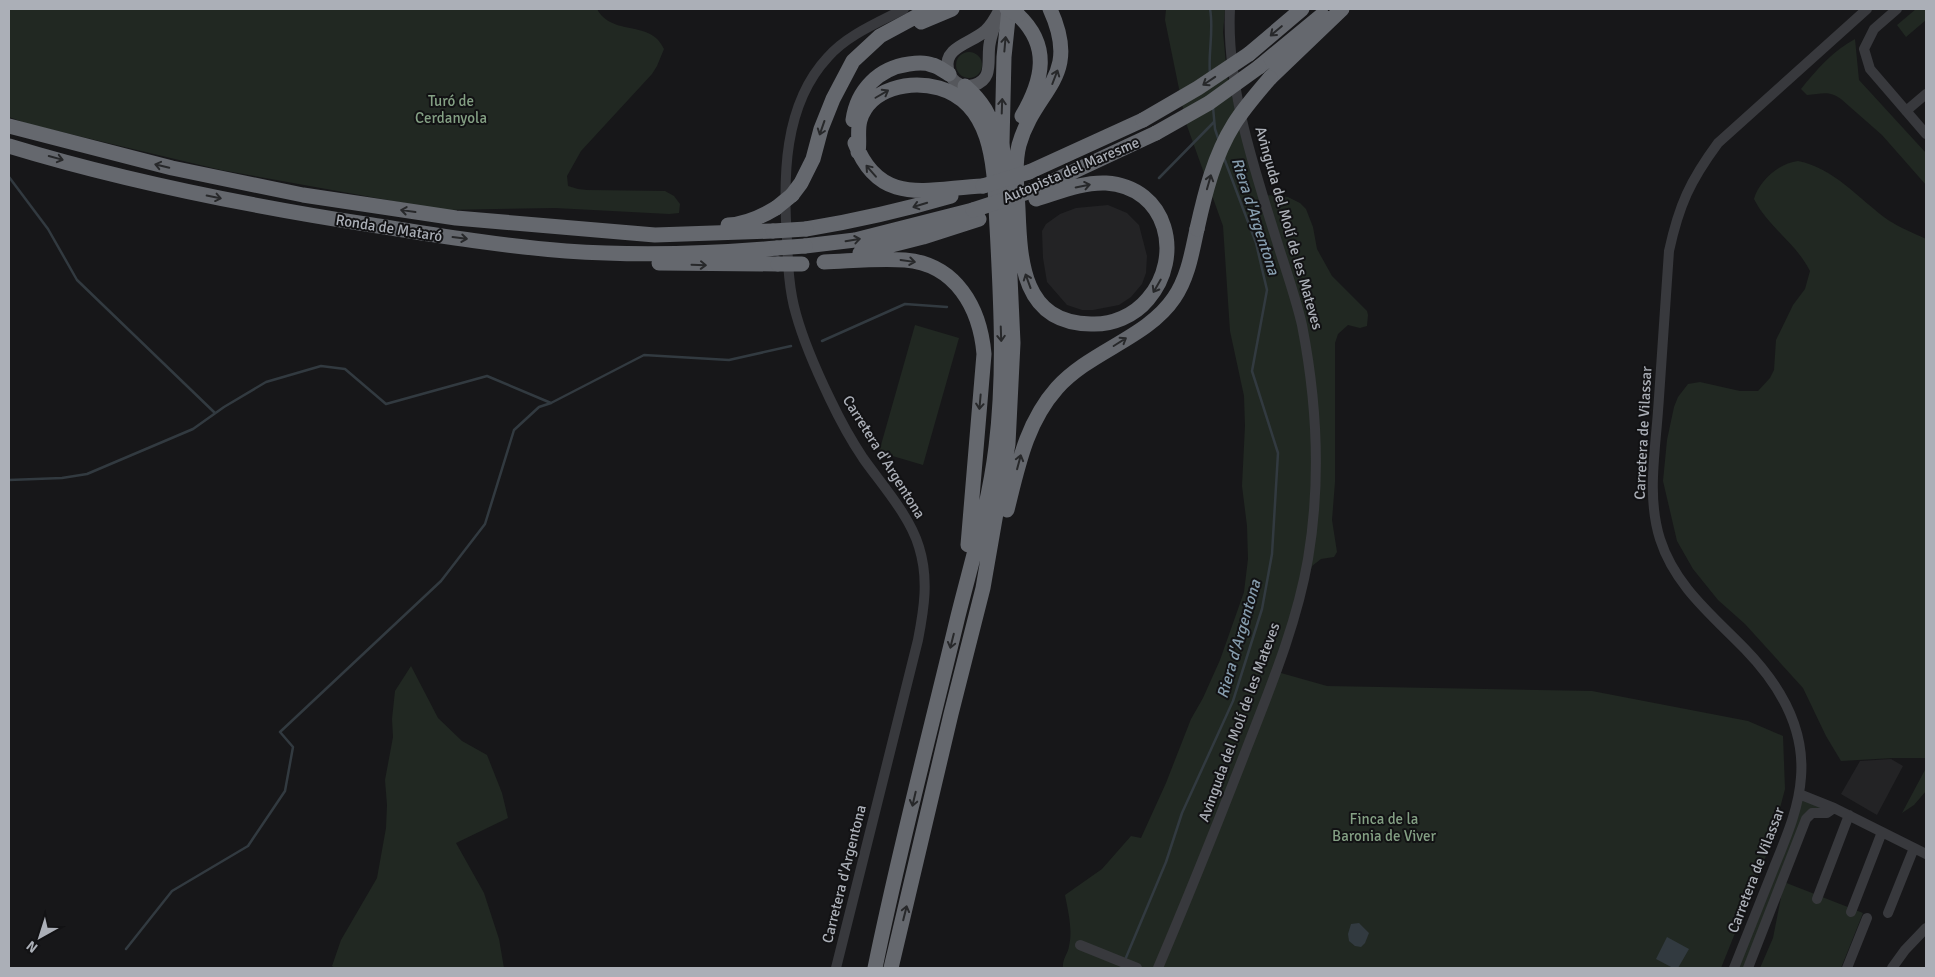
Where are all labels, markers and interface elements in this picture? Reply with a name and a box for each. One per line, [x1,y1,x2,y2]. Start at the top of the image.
one-way arrow [1269,26,1282,37]
one-way arrow [1000,36,1010,52]
one-way arrow [1051,70,1060,85]
one-way arrow [1202,76,1216,86]
one-way arrow [874,89,888,99]
park label: Turó de Cerdanyola [415,92,487,127]
one-way arrow [997,98,1007,114]
one-way arrow [817,120,826,135]
street label: Avinguda del Molí de les Mateves [1251,124,1327,332]
street label: Autopista del Maresme [1000,133,1142,207]
one-way arrow [47,154,63,163]
water label: Riera d'Argentona [1227,155,1284,278]
one-way arrow [155,161,171,170]
one-way arrow [865,164,877,177]
one-way arrow [1205,175,1215,191]
one-way arrow [1074,180,1090,190]
one-way arrow [205,192,221,202]
one-way arrow [912,201,928,210]
one-way arrow [401,206,417,216]
street label: Ronda de Mataró [334,211,444,245]
one-way arrow [452,233,468,243]
one-way arrow [845,234,861,244]
one-way arrow [899,257,915,267]
one-way arrow [690,260,706,269]
one-way arrow [1023,274,1032,290]
one-way arrow [1151,278,1161,292]
one-way arrow [996,326,1006,342]
one-way arrow [1113,336,1127,346]
street label: Carretera de Vilassar [1631,365,1656,500]
street label: Carretera d'Argentona [839,392,929,522]
one-way arrow [976,394,985,410]
one-way arrow [1015,454,1024,470]
water label: Riera d'Argentona [1212,577,1266,701]
street label: Avinguda del Molí de les Mateves [1195,620,1284,824]
one-way arrow [947,633,956,649]
one-way arrow [909,791,918,807]
street label: Carretera d'Argentona [818,803,870,945]
street label: Carretera de Vilassar [1724,804,1788,936]
park label: Finca de la Baronia de Viver [1332,810,1436,845]
one-way arrow [901,906,910,922]
north arrow [15,912,65,962]
text: N [23,937,41,956]

